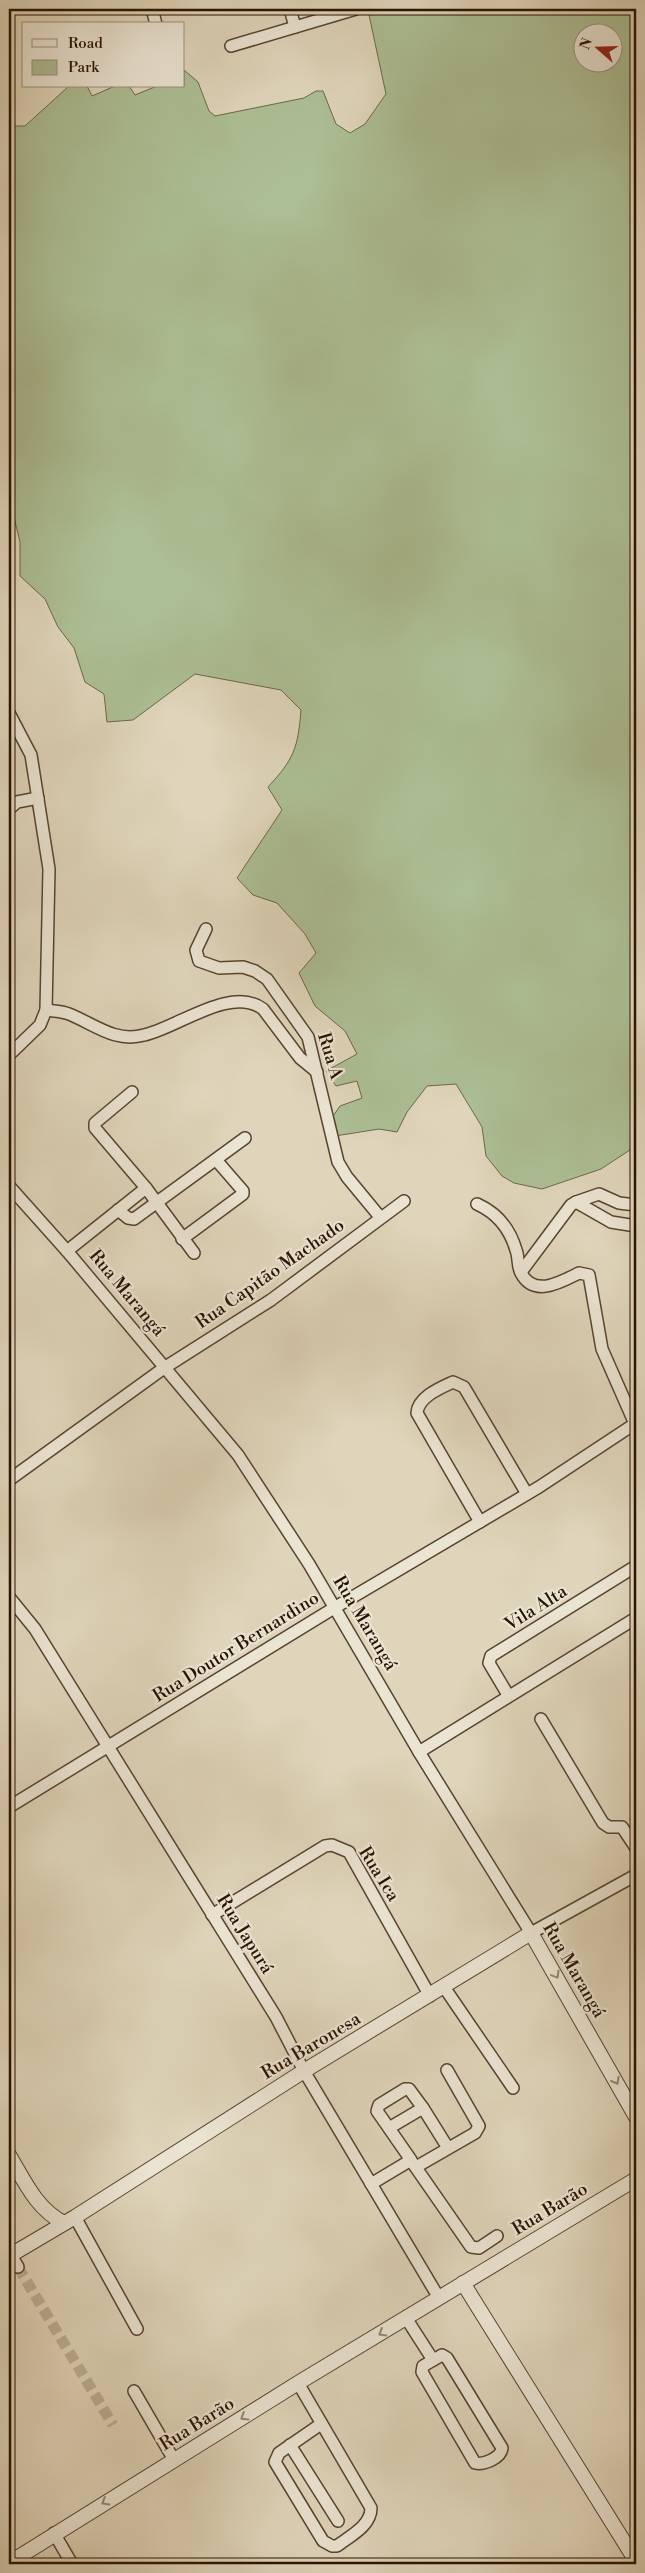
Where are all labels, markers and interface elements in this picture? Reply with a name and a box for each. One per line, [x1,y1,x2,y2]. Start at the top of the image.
legend [22,22,185,88]
north arrow [572,22,622,72]
text: Road [68,34,103,53]
text: N [576,36,597,52]
text: Park [68,58,100,77]
street label: Rua A [312,1030,348,1083]
street label: Rua Capitão Machado [191,1214,349,1334]
street label: Rua Marangá [84,1245,171,1342]
street label: Rua Marangá [328,1571,403,1675]
street label: Vila Alta [500,1579,572,1637]
street label: Rua Doutor Bernardino [149,1586,323,1708]
street label: Rua Ica [353,1842,405,1907]
street label: Rua Japurá [211,1890,279,1979]
street label: Rua Marangá [537,1918,611,2023]
one-way arrow [550,1969,560,1978]
street label: Rua Baronesa [257,2007,366,2085]
one-way arrow [610,2076,620,2085]
street label: Rua Barão [508,2177,592,2241]
one-way arrow [379,2326,388,2336]
street label: Rua Barão [155,2392,239,2456]
one-way arrow [240,2411,249,2421]
one-way arrow [101,2495,110,2505]

